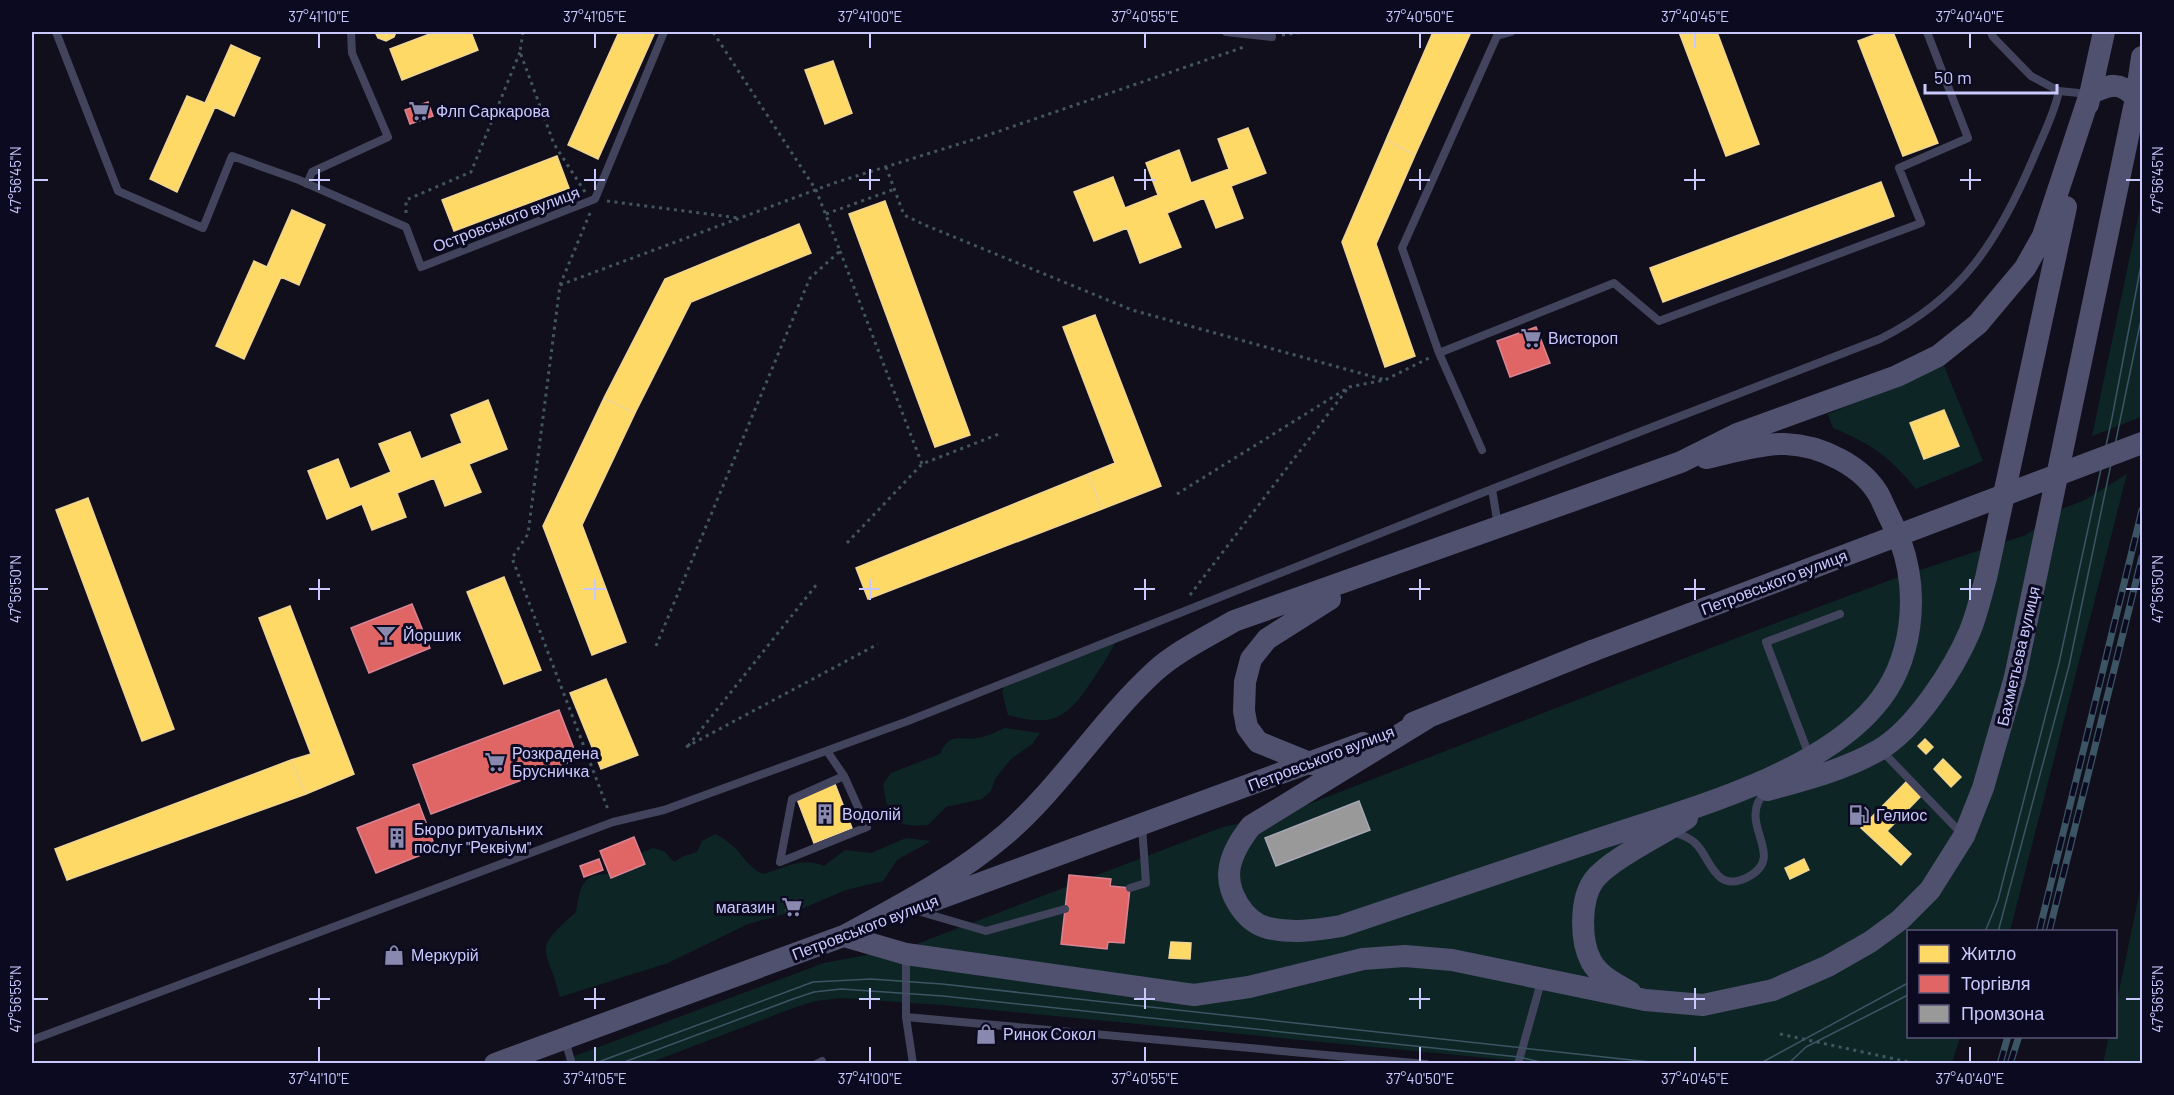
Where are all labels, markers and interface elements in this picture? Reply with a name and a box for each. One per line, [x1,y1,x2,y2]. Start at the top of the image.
text: 37°41'10"E [288,7,350,25]
text: 37°41'05"E [563,7,627,25]
text: 37°41'00"E [838,7,902,25]
text: 37°40'55"E [1111,7,1179,25]
text: 37°40'50"E [1386,7,1454,25]
text: 37°40'45"E [1661,7,1729,25]
text: 37°40'40"E [1936,7,2004,25]
scale bar [1925,57,2057,95]
text: 50 m [1934,66,1972,88]
supermarket icon: Флп Саркарова [407,99,431,123]
place label: Флп Саркарова [436,101,550,120]
text: 47°56'45"N [6,146,24,214]
text: 47°56'45"N [2148,146,2166,214]
street label: Островського вулиця [430,182,582,255]
supermarket icon: Вистороп [1519,326,1543,350]
place label: Вистороп [1548,328,1618,347]
street label: Петровського вулиця [1698,545,1850,618]
text: 47°56'50"N [6,555,24,623]
text: 47°56'50"N [2148,555,2166,623]
street label: Бахметьєва вулиця [1992,584,2043,728]
bar icon: Йоршик [374,623,398,647]
place label: Йоршик [403,625,462,644]
street label: Петровського вулиця [1245,721,1397,794]
place label: Розкрадена Брусничка [512,743,599,780]
supermarket icon: Розкрадена Брусничка [483,750,507,774]
building icon: Водолій [813,802,837,826]
fuel station icon: Гелиос [1847,803,1871,827]
place label: Водолій [842,804,901,823]
place label: Гелиос [1876,805,1927,824]
place label: Бюро ритуальних послуг "Реквіум" [414,819,543,856]
building icon: Бюро ритуальних послуг "Реквіум" [385,826,409,850]
street label: Петровського вулиця [789,890,941,963]
supermarket icon: магазин [780,895,804,919]
place label: магазин [716,897,775,916]
legend [1907,930,2117,1038]
text: Житло [1961,942,2016,964]
shop icon: Меркурій [382,943,406,967]
place label: Меркурій [411,945,479,964]
text: 47°56'55"N [6,965,24,1033]
text: 47°56'55"N [2148,965,2166,1033]
text: Торгівля [1961,972,2031,994]
text: Промзона [1961,1002,2045,1024]
shop icon: Ринок Сокол [974,1022,998,1046]
place label: Ринок Сокол [1003,1024,1096,1043]
text: 37°41'10"E [288,1069,350,1087]
text: 37°41'05"E [563,1069,627,1087]
text: 37°41'00"E [838,1069,902,1087]
text: 37°40'55"E [1111,1069,1179,1087]
text: 37°40'50"E [1386,1069,1454,1087]
text: 37°40'45"E [1661,1069,1729,1087]
text: 37°40'40"E [1936,1069,2004,1087]

